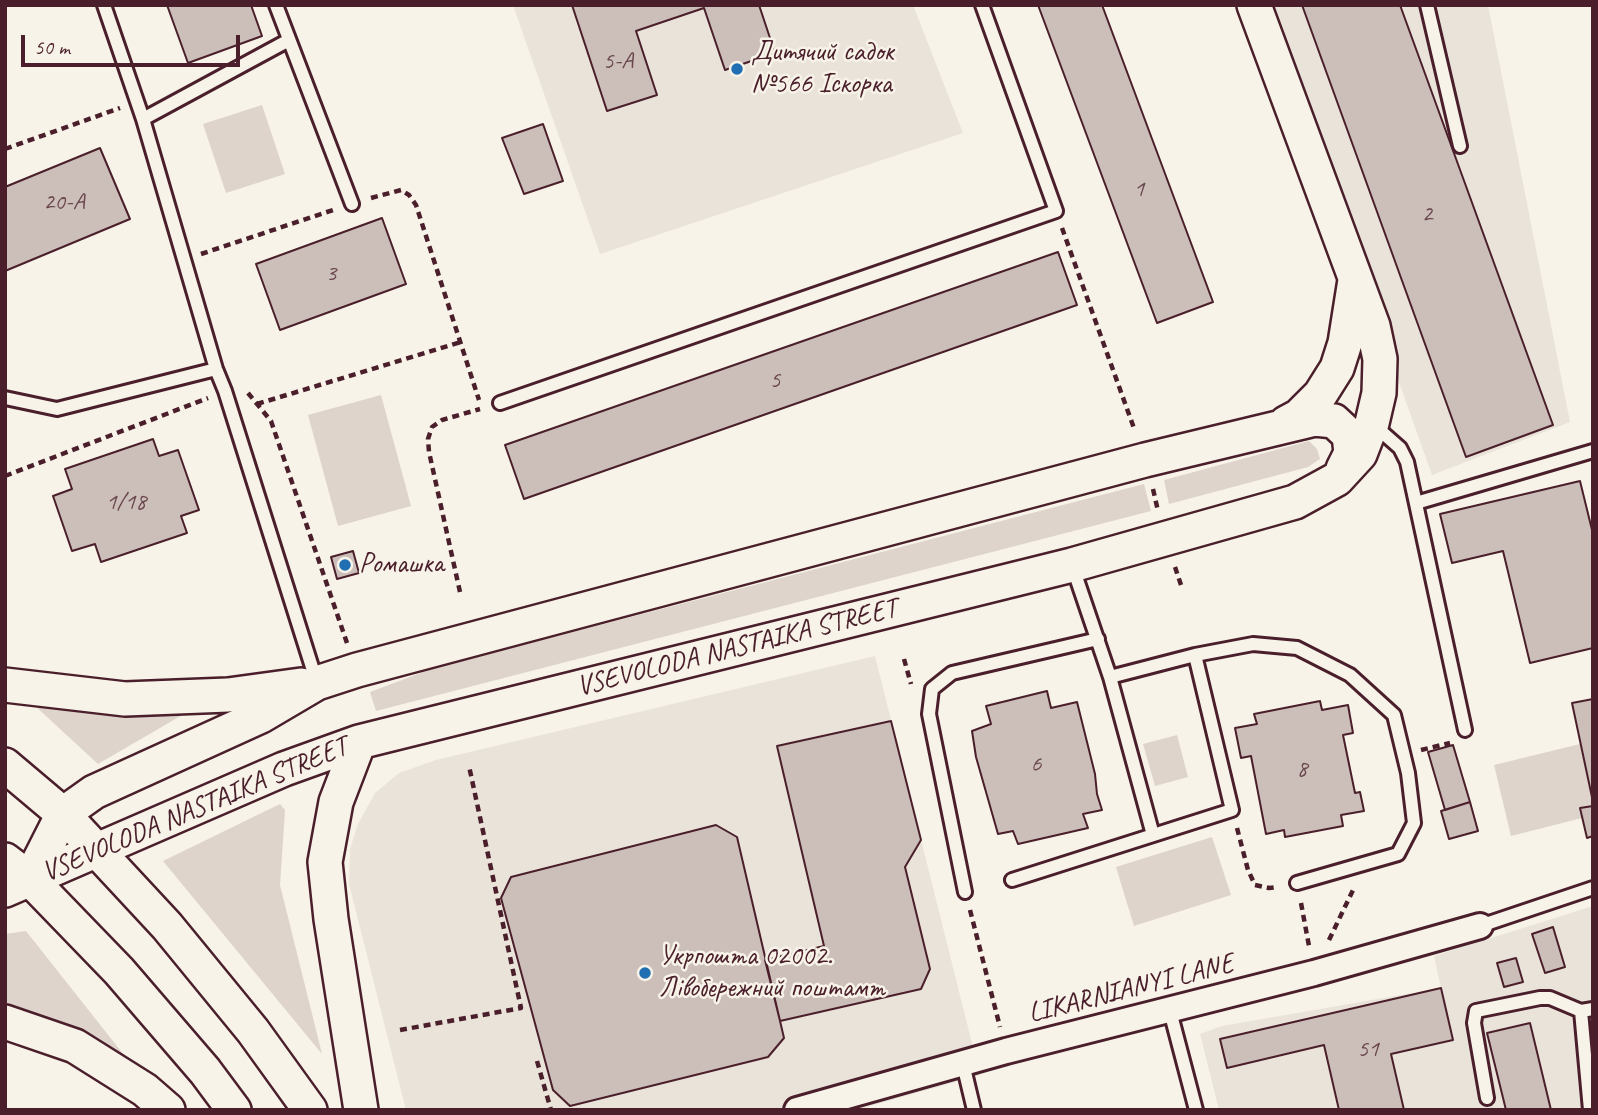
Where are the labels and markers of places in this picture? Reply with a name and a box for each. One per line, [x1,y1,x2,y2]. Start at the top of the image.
place label: Дитячий садок №566 Іскорка [751,36,894,102]
marker: Дитячий садок №566 Іскорка [729,61,745,77]
place label: Ромашка [359,548,444,582]
marker: Ромашка [337,557,353,573]
place label: Укрпошта 02002. Лівобережний поштамт [659,940,885,1006]
marker: Укрпошта 02002. Лівобережний поштамт [637,965,653,981]

